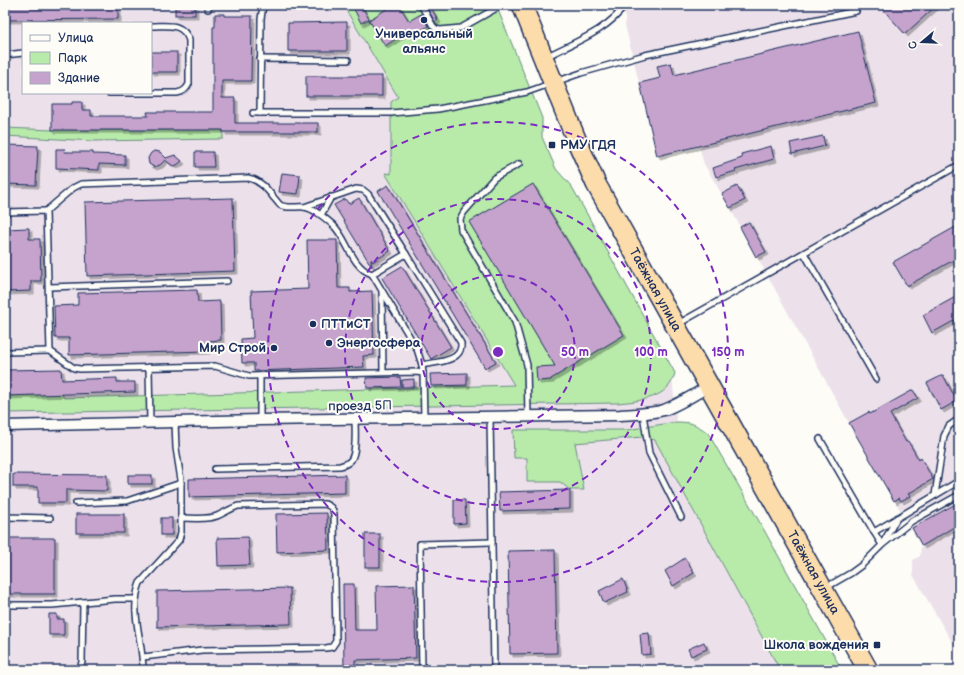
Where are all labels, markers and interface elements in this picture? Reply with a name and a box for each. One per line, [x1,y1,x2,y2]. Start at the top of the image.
marker: Универсальный альянс [419,15,429,25]
legend [22,22,152,94]
north arrow [902,22,942,62]
place label: Универсальный альянс [375,26,473,57]
text: Улица [58,31,94,46]
text: С [906,39,920,51]
text: Парк [58,51,88,66]
text: Здание [58,71,100,86]
place label: РМУ ГДЯ [560,137,616,153]
marker: РМУ ГДЯ [547,140,557,150]
street label: Таёжная улица [625,245,685,335]
place label: ПТТиСТ [321,316,371,332]
marker: ПТТиСТ [308,319,318,329]
place label: Энергосфера [337,335,421,351]
marker: Энергосфера [324,338,334,348]
place label: Мир Строй [199,340,266,356]
marker: Мир Строй [269,343,279,353]
centre of rings [491,345,505,359]
text: 50 m [561,345,589,360]
text: 100 m [634,345,668,360]
text: 150 m [712,345,744,360]
street label: проезд 5П [328,397,392,415]
street label: Таёжная улица [784,528,843,617]
place label: Школа вождения [764,637,869,653]
marker: Школа вождения [872,640,882,650]

